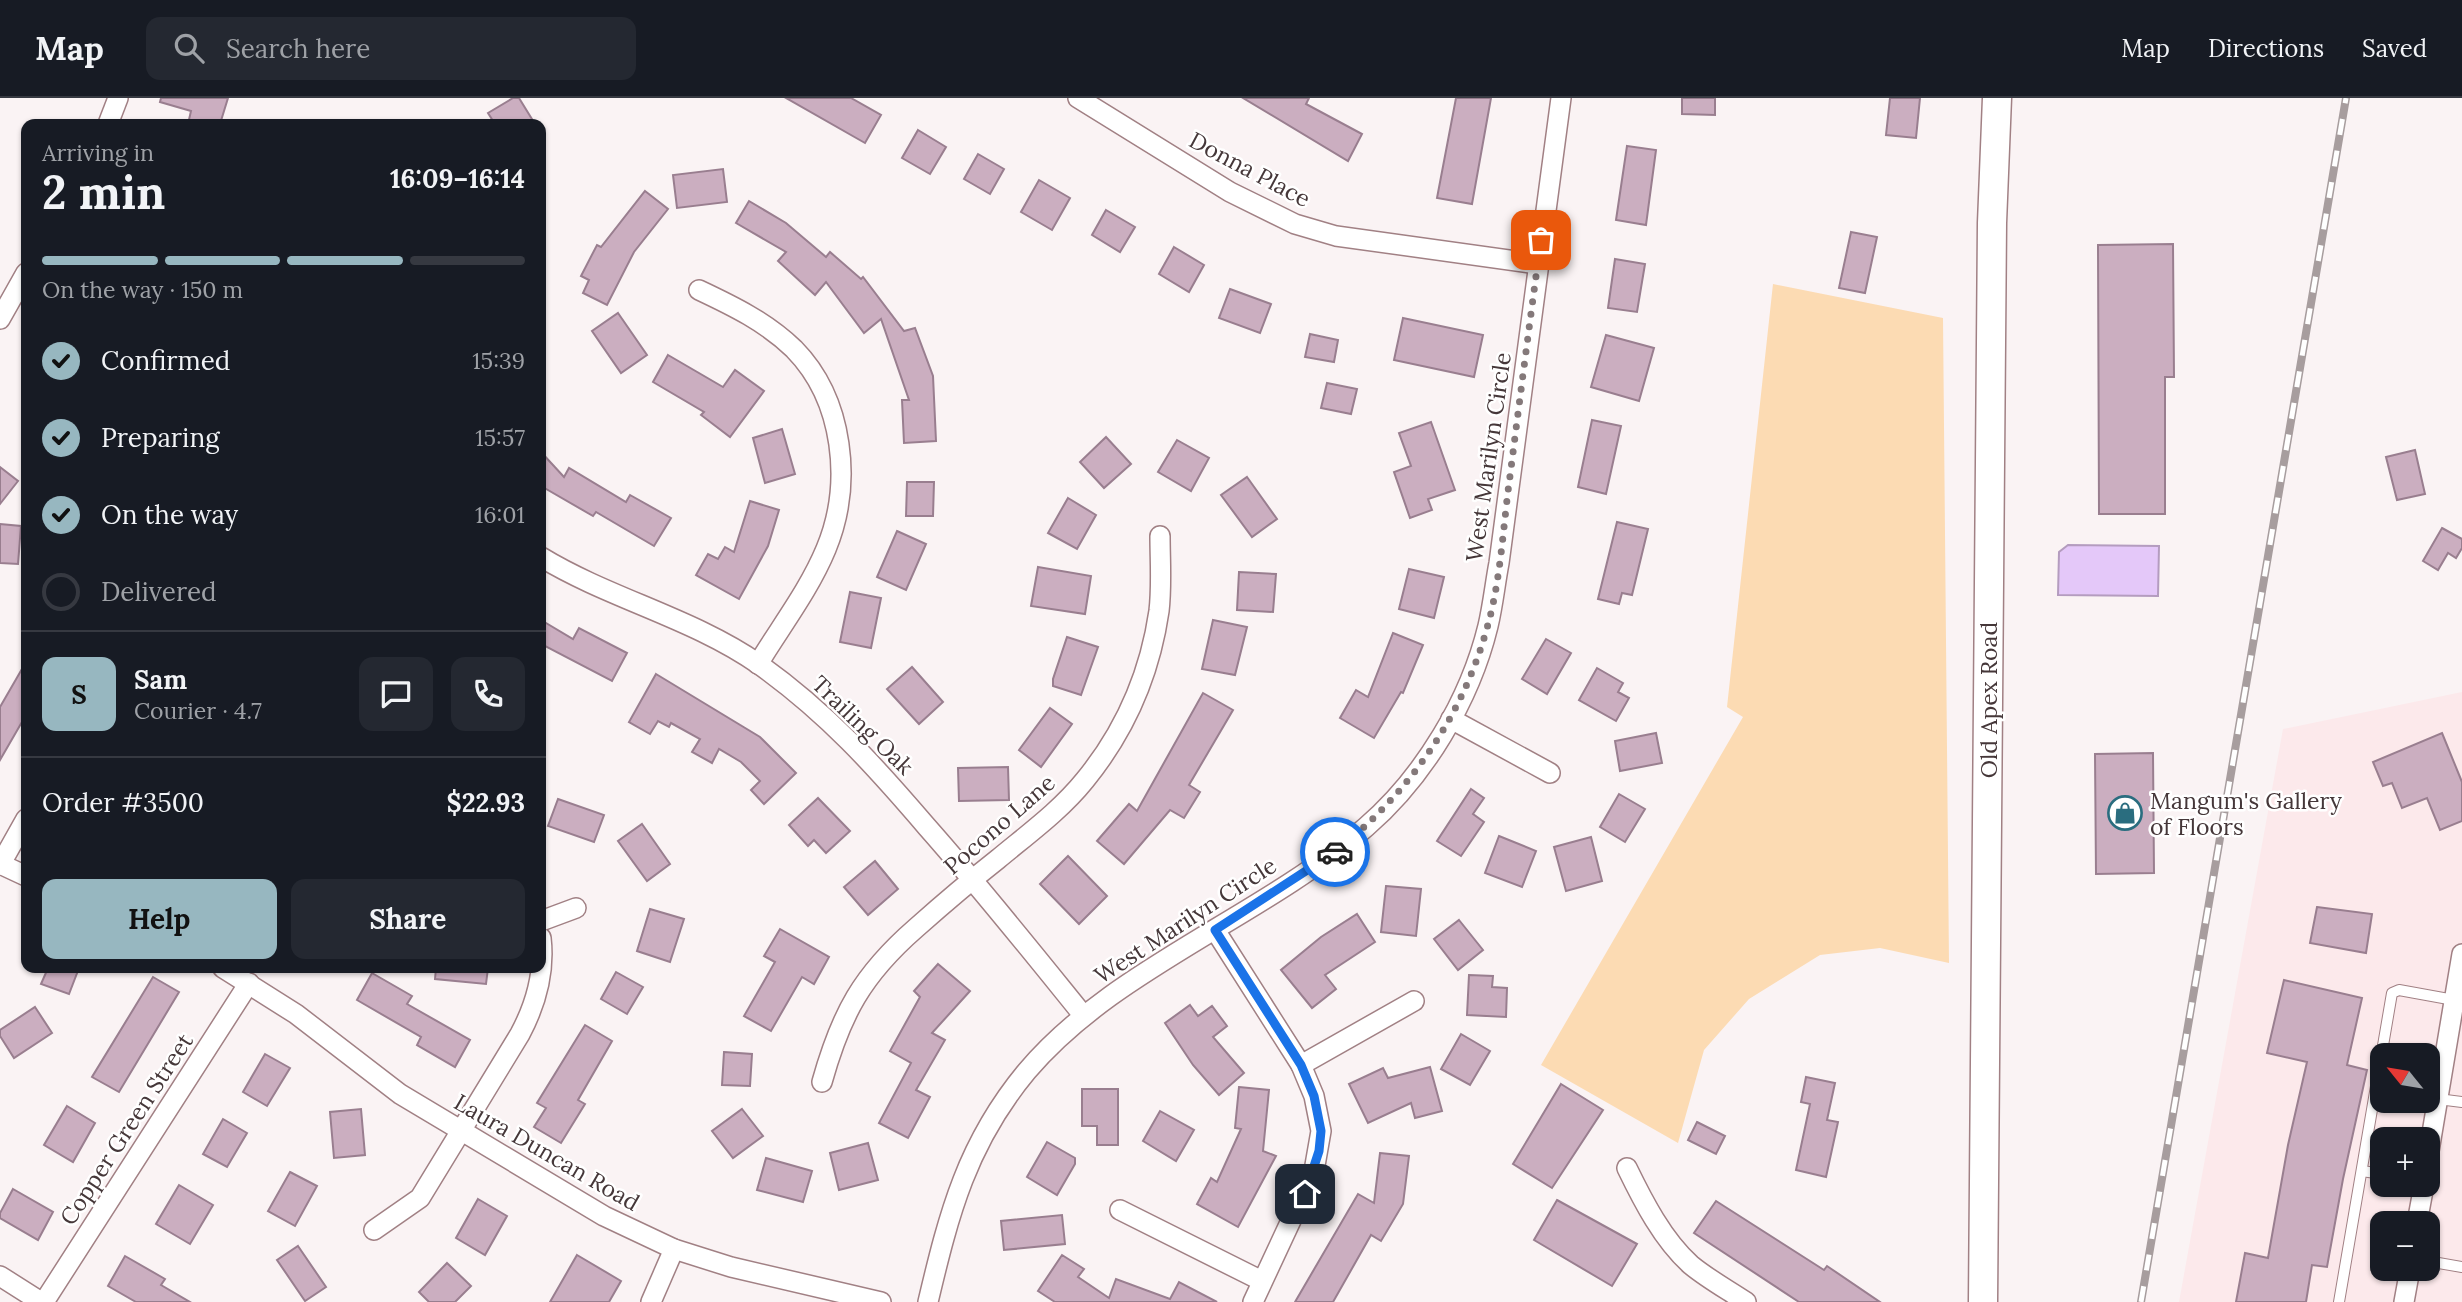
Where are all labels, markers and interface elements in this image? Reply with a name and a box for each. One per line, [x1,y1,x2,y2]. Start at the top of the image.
search box [146,17,636,80]
text: Map [35,27,104,69]
icon: search [170,29,208,67]
text: Search here [226,32,370,65]
text: Map [2121,33,2170,64]
text: Directions [2208,33,2324,64]
text: Saved [2362,33,2427,64]
street label: Donna Place [1184,125,1316,213]
text: Arriving in [42,138,154,167]
text: 16:09–16:14 [390,162,525,195]
text: 2 min [42,163,165,222]
pin [1511,210,1571,270]
icon: bag [1522,221,1560,259]
text: On the way · 150 m [42,275,243,304]
icon: check [42,342,80,380]
text: Confirmed [101,344,230,377]
text: 15:39 [472,346,525,375]
street label: West Marilyn Circle [1459,350,1517,564]
icon: check [42,419,80,457]
text: Preparing [101,421,220,454]
text: 15:57 [475,423,525,452]
icon: check [42,496,80,534]
text: On the way [101,498,238,531]
text: 16:01 [475,500,525,529]
text: Delivered [101,575,217,608]
street label: Old Apex Road [1974,622,2003,778]
button: chat [359,657,433,731]
button: phone [451,657,525,731]
text: Sam [134,663,187,696]
street label: Trailing Oak [806,669,920,781]
text: S [71,678,87,711]
text: Courier · 4.7 [134,696,262,725]
street label: Pocono Lane [937,768,1061,880]
text: Order #3500 [42,786,204,819]
text: $22.93 [446,786,525,819]
place label: Mangum's Gallery of Floors [2150,786,2343,841]
shop icon: Mangum's Gallery of Floors [2106,794,2144,832]
courier [1300,817,1370,887]
icon: car [1316,833,1354,871]
street label: West Marilyn Circle [1089,850,1281,990]
button: Help [42,879,277,959]
button: Share [291,879,525,959]
street label: Copper Green Street [53,1028,199,1230]
north arrow [2370,1043,2440,1113]
map controls [2370,1043,2440,1281]
street label: Laura Duncan Road [449,1087,645,1217]
button: + [2370,1127,2440,1197]
pin [1275,1164,1335,1224]
icon: home [1286,1175,1324,1213]
button: − [2370,1211,2440,1281]

